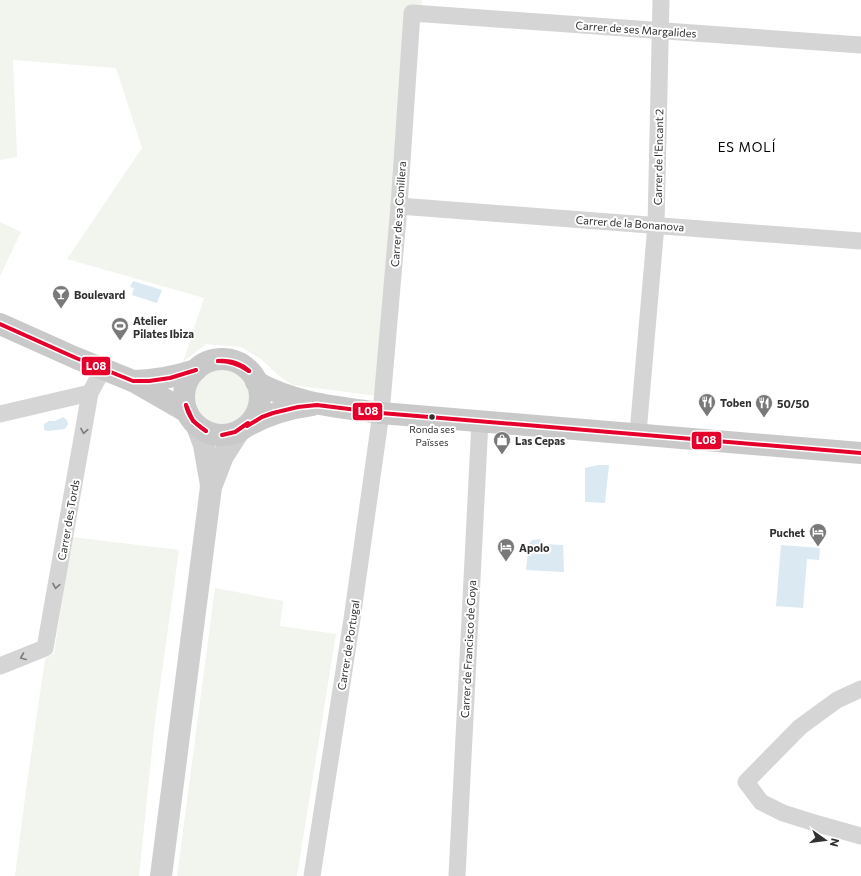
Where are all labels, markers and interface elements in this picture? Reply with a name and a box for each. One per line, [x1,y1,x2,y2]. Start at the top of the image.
street label: Carrer de ses Margalides [575,18,697,40]
street label: Carrer de l'Encant 2 [651,109,665,205]
district label: ES MOLÍ [718,138,776,155]
street label: Carrer de sa Conillera [388,161,408,267]
street label: Carrer de la Bonanova [575,213,685,233]
bar icon: Boulevard [51,284,71,309]
place label: Boulevard [74,288,125,301]
place label: Atelier Pilates Ibiza [133,314,194,340]
sports icon: Atelier Pilates Ibiza [110,316,130,341]
line badge: L08 [81,356,111,376]
text: L08 [86,359,106,372]
restaurant icon: Toben [697,392,717,417]
restaurant icon: 50/50 [754,393,774,418]
place label: Toben [720,396,752,409]
place label: 50/50 [777,397,809,410]
line badge: L08 [352,402,383,421]
text: L08 [358,404,378,417]
marker: Ronda ses Païsses [427,412,437,422]
place label: Ronda ses Païsses [409,423,455,448]
one-way arrow [80,428,88,434]
shop icon: Las Cepas [492,430,512,455]
line badge: L08 [691,431,722,450]
text: L08 [696,433,716,446]
place label: Las Cepas [515,434,565,447]
street label: Carrer des Tords [54,479,82,561]
hotel icon: Puchet [808,522,828,547]
place label: Puchet [769,526,805,539]
hotel icon: Apolo [496,537,516,562]
place label: Apolo [519,541,550,554]
street label: Carrer de Francisco de Goya [458,580,478,718]
one-way arrow [52,583,61,590]
street label: Carrer de Portugal [334,599,362,691]
one-way arrow [19,652,26,660]
north arrow [805,820,845,860]
text: N [828,837,842,848]

